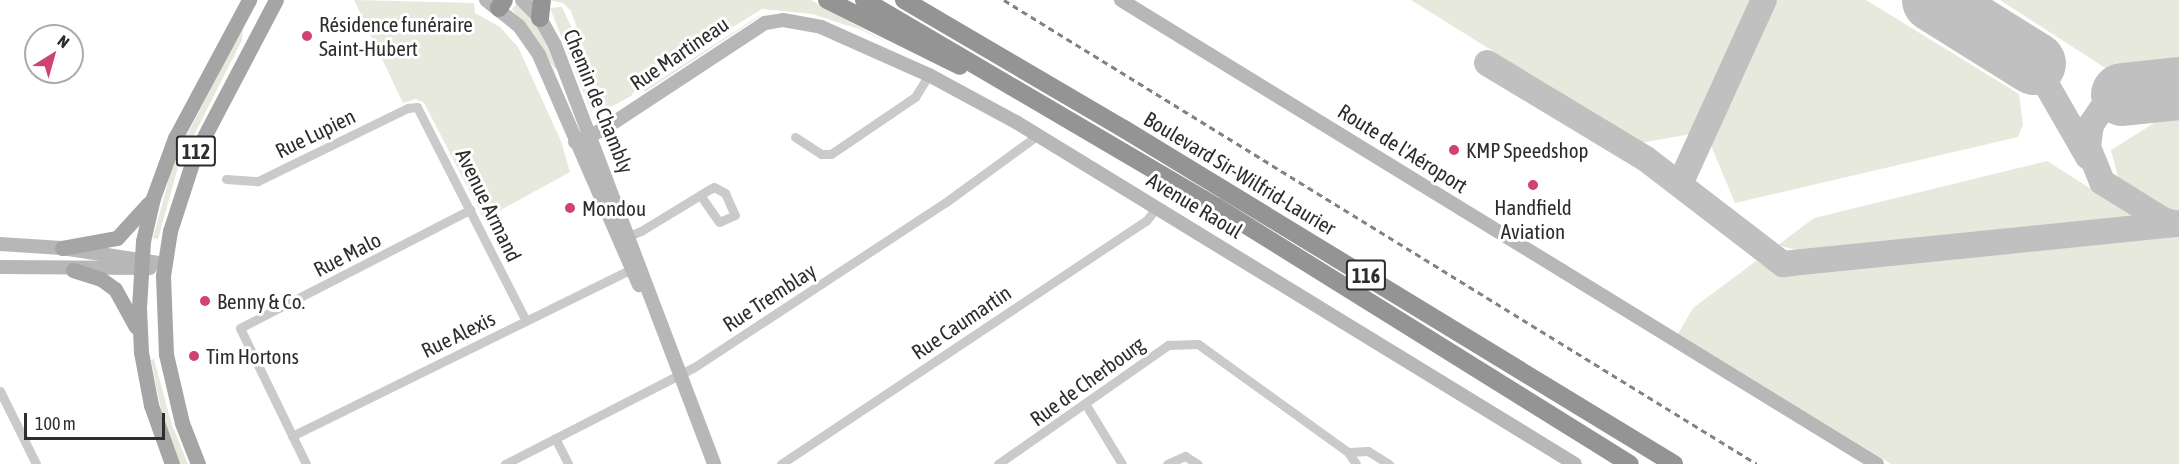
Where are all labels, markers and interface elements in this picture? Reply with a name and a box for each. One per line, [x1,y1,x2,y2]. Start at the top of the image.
place label: Résidence funéraire Saint-Hubert [319,11,473,61]
street label: Rue Martineau [625,11,733,95]
north arrow [24,24,84,84]
street label: Chemin de Chambly [559,25,639,177]
marker: Résidence funéraire Saint-Hubert [300,29,314,43]
text: N [54,31,73,51]
street label: Route de l'Aéroport [1334,98,1472,198]
street label: Rue Lupien [271,103,359,163]
street label: Boulevard Sir-Wilfrid-Laurier [1139,106,1341,240]
road number: 112 [175,134,217,168]
place label: KMP Speedshop [1466,137,1589,163]
marker: KMP Speedshop [1447,143,1461,157]
street label: Avenue Armand [451,144,527,266]
street label: Avenue Raoul [1143,167,1247,243]
marker: Handfield Aviation [1526,178,1540,192]
place label: Handfield Aviation [1494,194,1572,244]
place label: Mondou [582,195,646,221]
marker: Mondou [563,201,577,215]
street label: Rue Malo [309,226,385,282]
street label: Rue Tremblay [718,258,820,336]
road number: 116 [1345,258,1387,292]
street label: Rue Caumartin [907,280,1015,364]
place label: Benny & Co. [217,288,305,314]
marker: Benny & Co. [198,294,212,308]
street label: Rue Alexis [417,305,499,363]
street label: Rue de Cherbourg [1025,331,1149,431]
place label: Tim Hortons [206,343,299,369]
marker: Tim Hortons [187,349,201,363]
scale bar [27,401,168,439]
text: 100 m [35,413,76,434]

